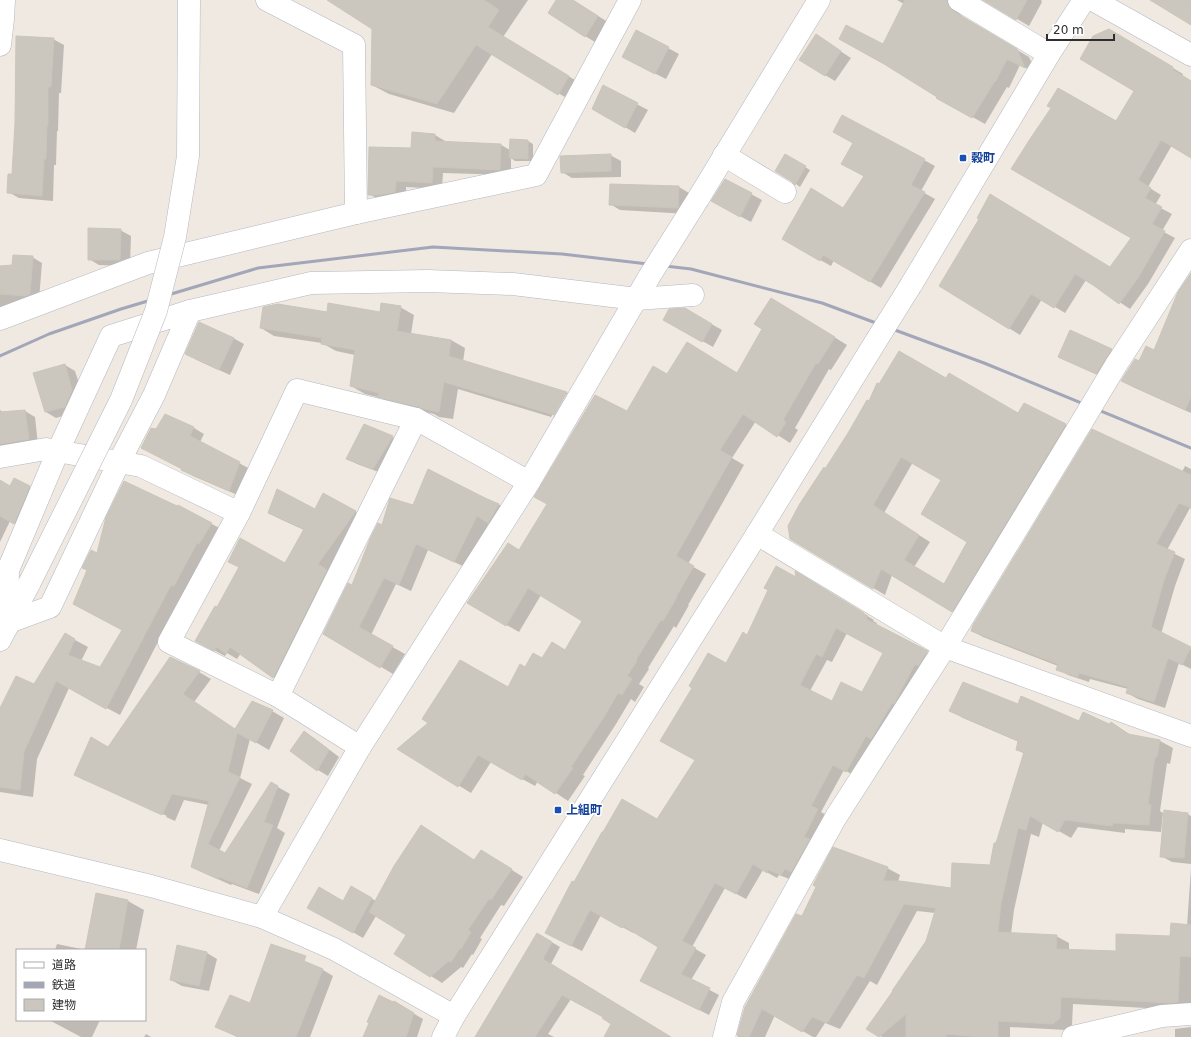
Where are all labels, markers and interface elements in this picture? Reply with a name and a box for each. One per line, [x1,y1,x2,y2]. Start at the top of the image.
scale bar [1047,16,1114,42]
text: 20 m [1053,23,1084,37]
place label: 穀町 [971,151,995,165]
marker: 穀町 [958,153,968,163]
place label: 上組町 [566,803,602,817]
marker: 上組町 [553,805,563,815]
legend [16,949,146,1021]
text: 道路 [52,958,76,972]
text: 鉄道 [52,978,76,992]
text: 建物 [52,998,76,1012]

